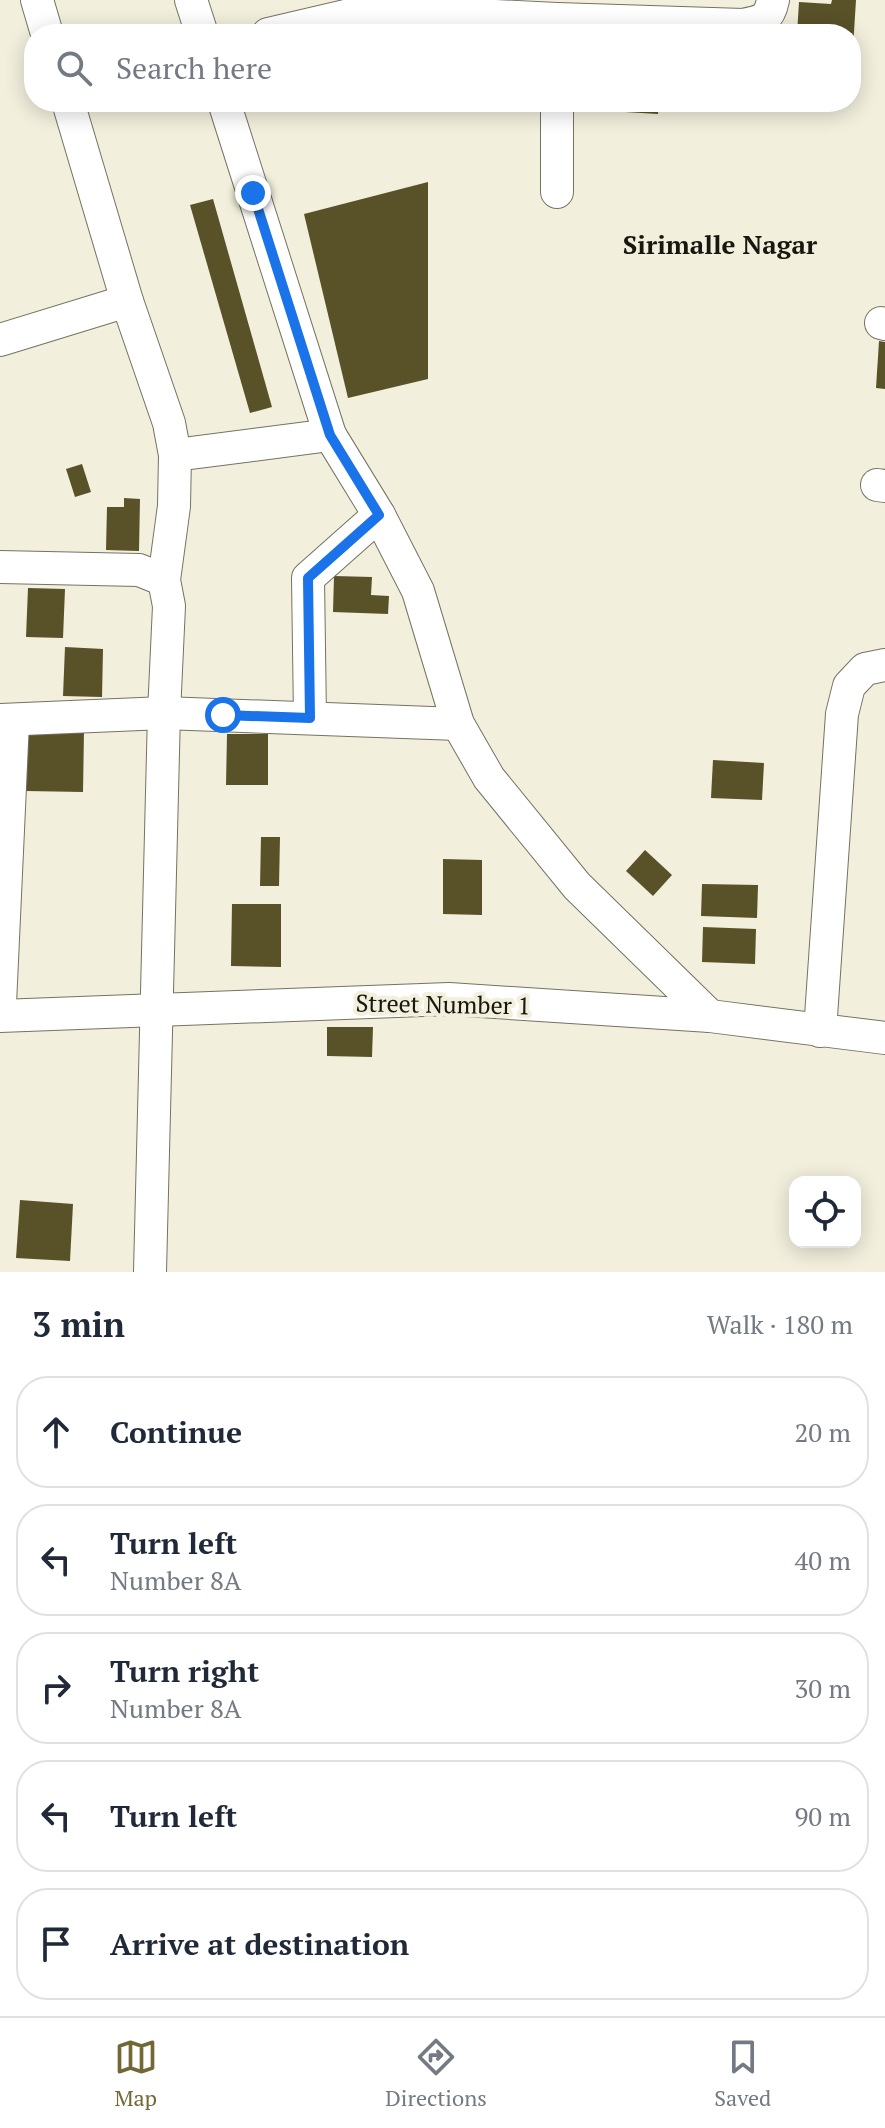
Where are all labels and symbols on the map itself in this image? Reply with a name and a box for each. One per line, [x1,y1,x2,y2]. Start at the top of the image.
route end [235,175,271,211]
district label: Sirimalle Nagar [623,227,818,261]
route start [205,697,241,733]
street label: Street Number 1 [355,986,531,1022]

